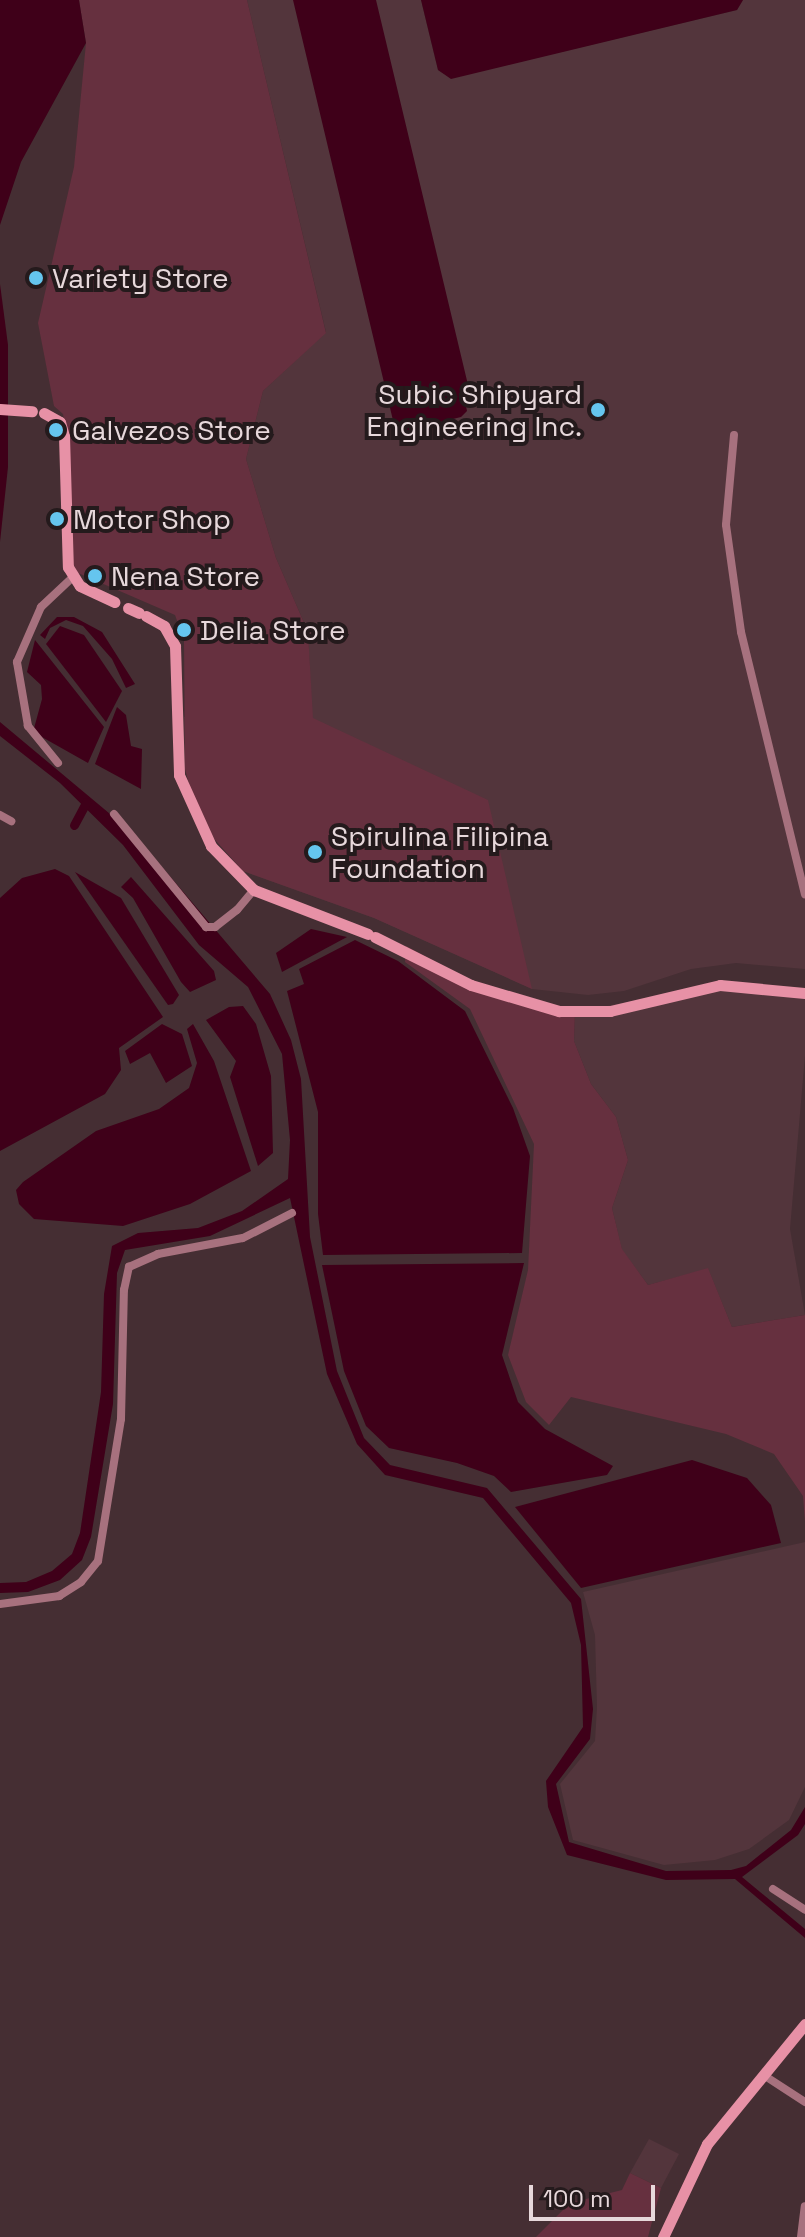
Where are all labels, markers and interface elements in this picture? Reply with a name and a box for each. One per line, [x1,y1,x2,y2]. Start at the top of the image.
place label: Variety Store [52,261,229,295]
marker: Variety Store [27,269,45,287]
place label: Subic Shipyard Engineering Inc. [367,377,582,443]
marker: Subic Shipyard Engineering Inc. [589,401,607,419]
place label: Galvezos Store [72,413,271,447]
marker: Galvezos Store [47,421,65,439]
place label: Motor Shop [73,502,231,536]
marker: Motor Shop [48,510,66,528]
place label: Nena Store [111,559,260,593]
marker: Nena Store [86,567,104,585]
place label: Delia Store [200,613,346,647]
marker: Delia Store [175,621,193,639]
place label: Spirulina Filipina Foundation [331,819,549,885]
marker: Spirulina Filipina Foundation [306,843,324,861]
scale bar [533,2169,659,2219]
text: 100 m [543,2183,611,2214]

